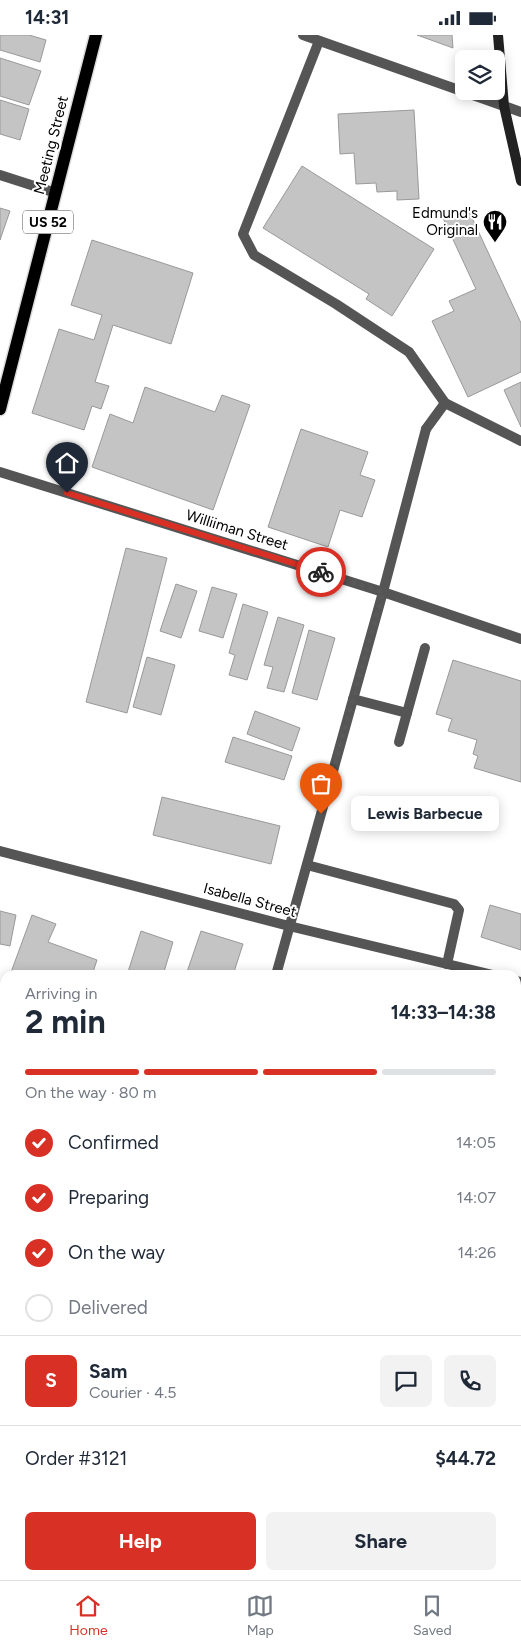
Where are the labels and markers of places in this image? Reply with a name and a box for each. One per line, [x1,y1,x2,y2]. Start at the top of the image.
place label: Edmund's Original [412,204,478,239]
restaurant icon: Edmund's Original [482,209,508,243]
pin [46,442,88,493]
pin [300,763,342,814]
callout: Lewis Barbecue [351,797,498,831]

